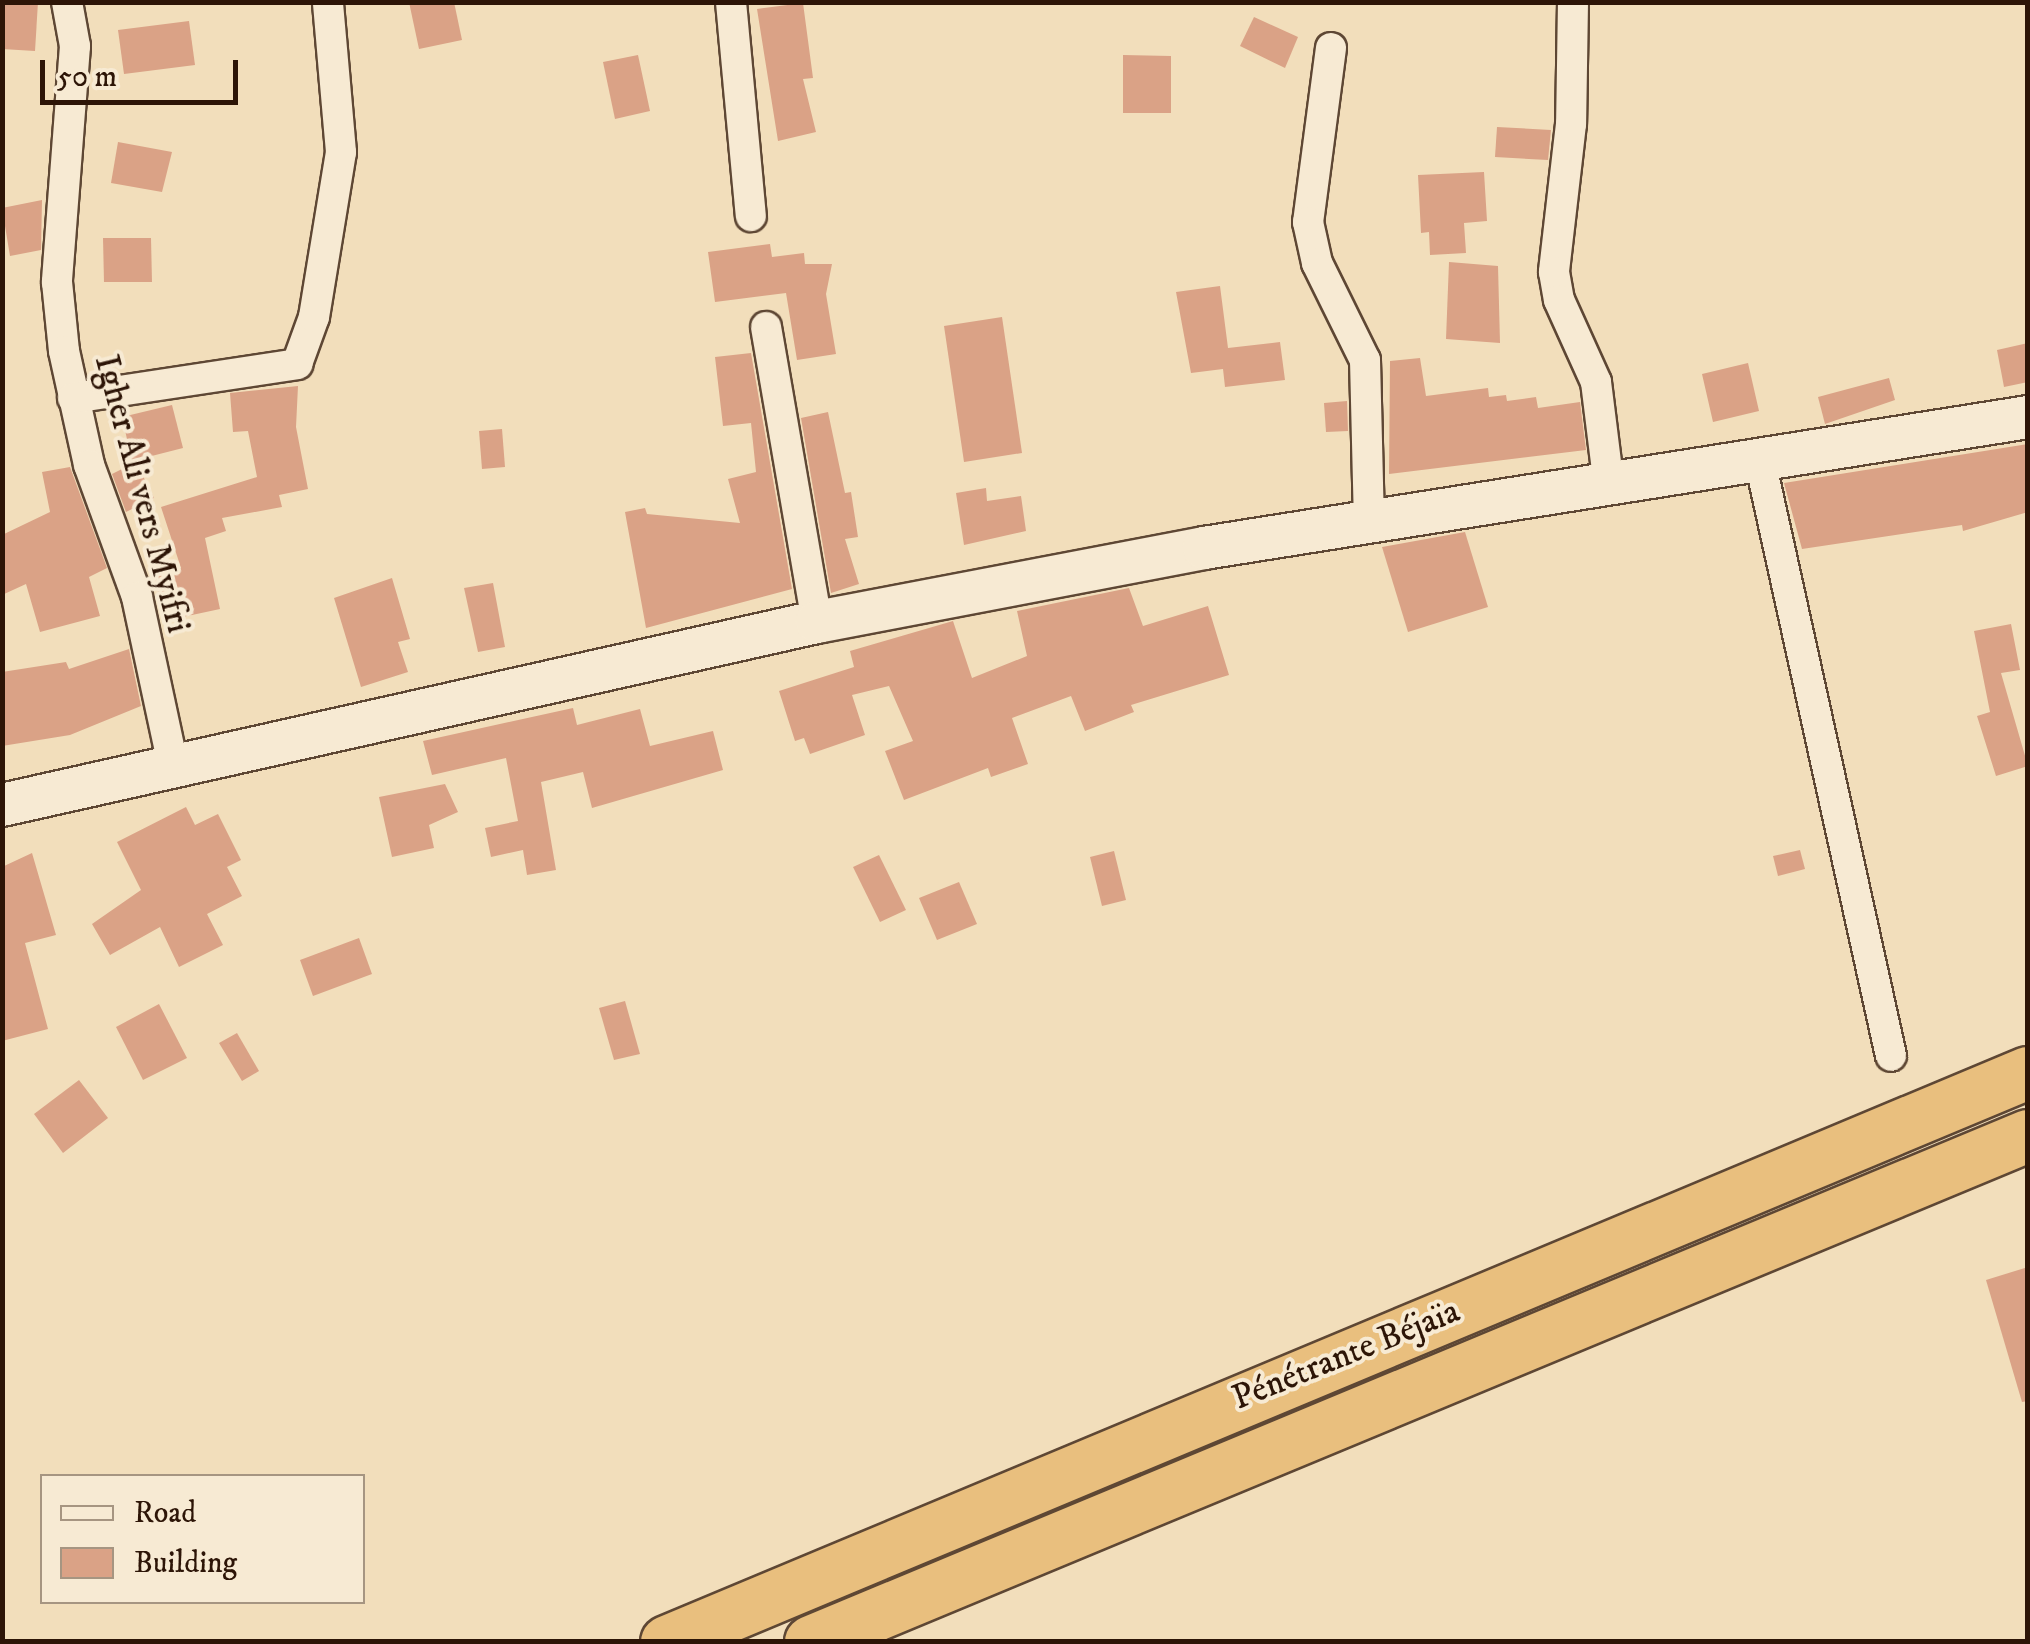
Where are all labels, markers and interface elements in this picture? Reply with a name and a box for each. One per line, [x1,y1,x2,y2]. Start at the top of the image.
scale bar [45,40,242,102]
text: 50 m [57,59,117,96]
street label: Igher Ali vers Myifri [85,350,199,638]
street label: Pénétrante Béjaïa [1226,1290,1466,1420]
legend [40,1474,365,1604]
text: Road [134,1495,196,1532]
text: Building [134,1545,237,1582]

